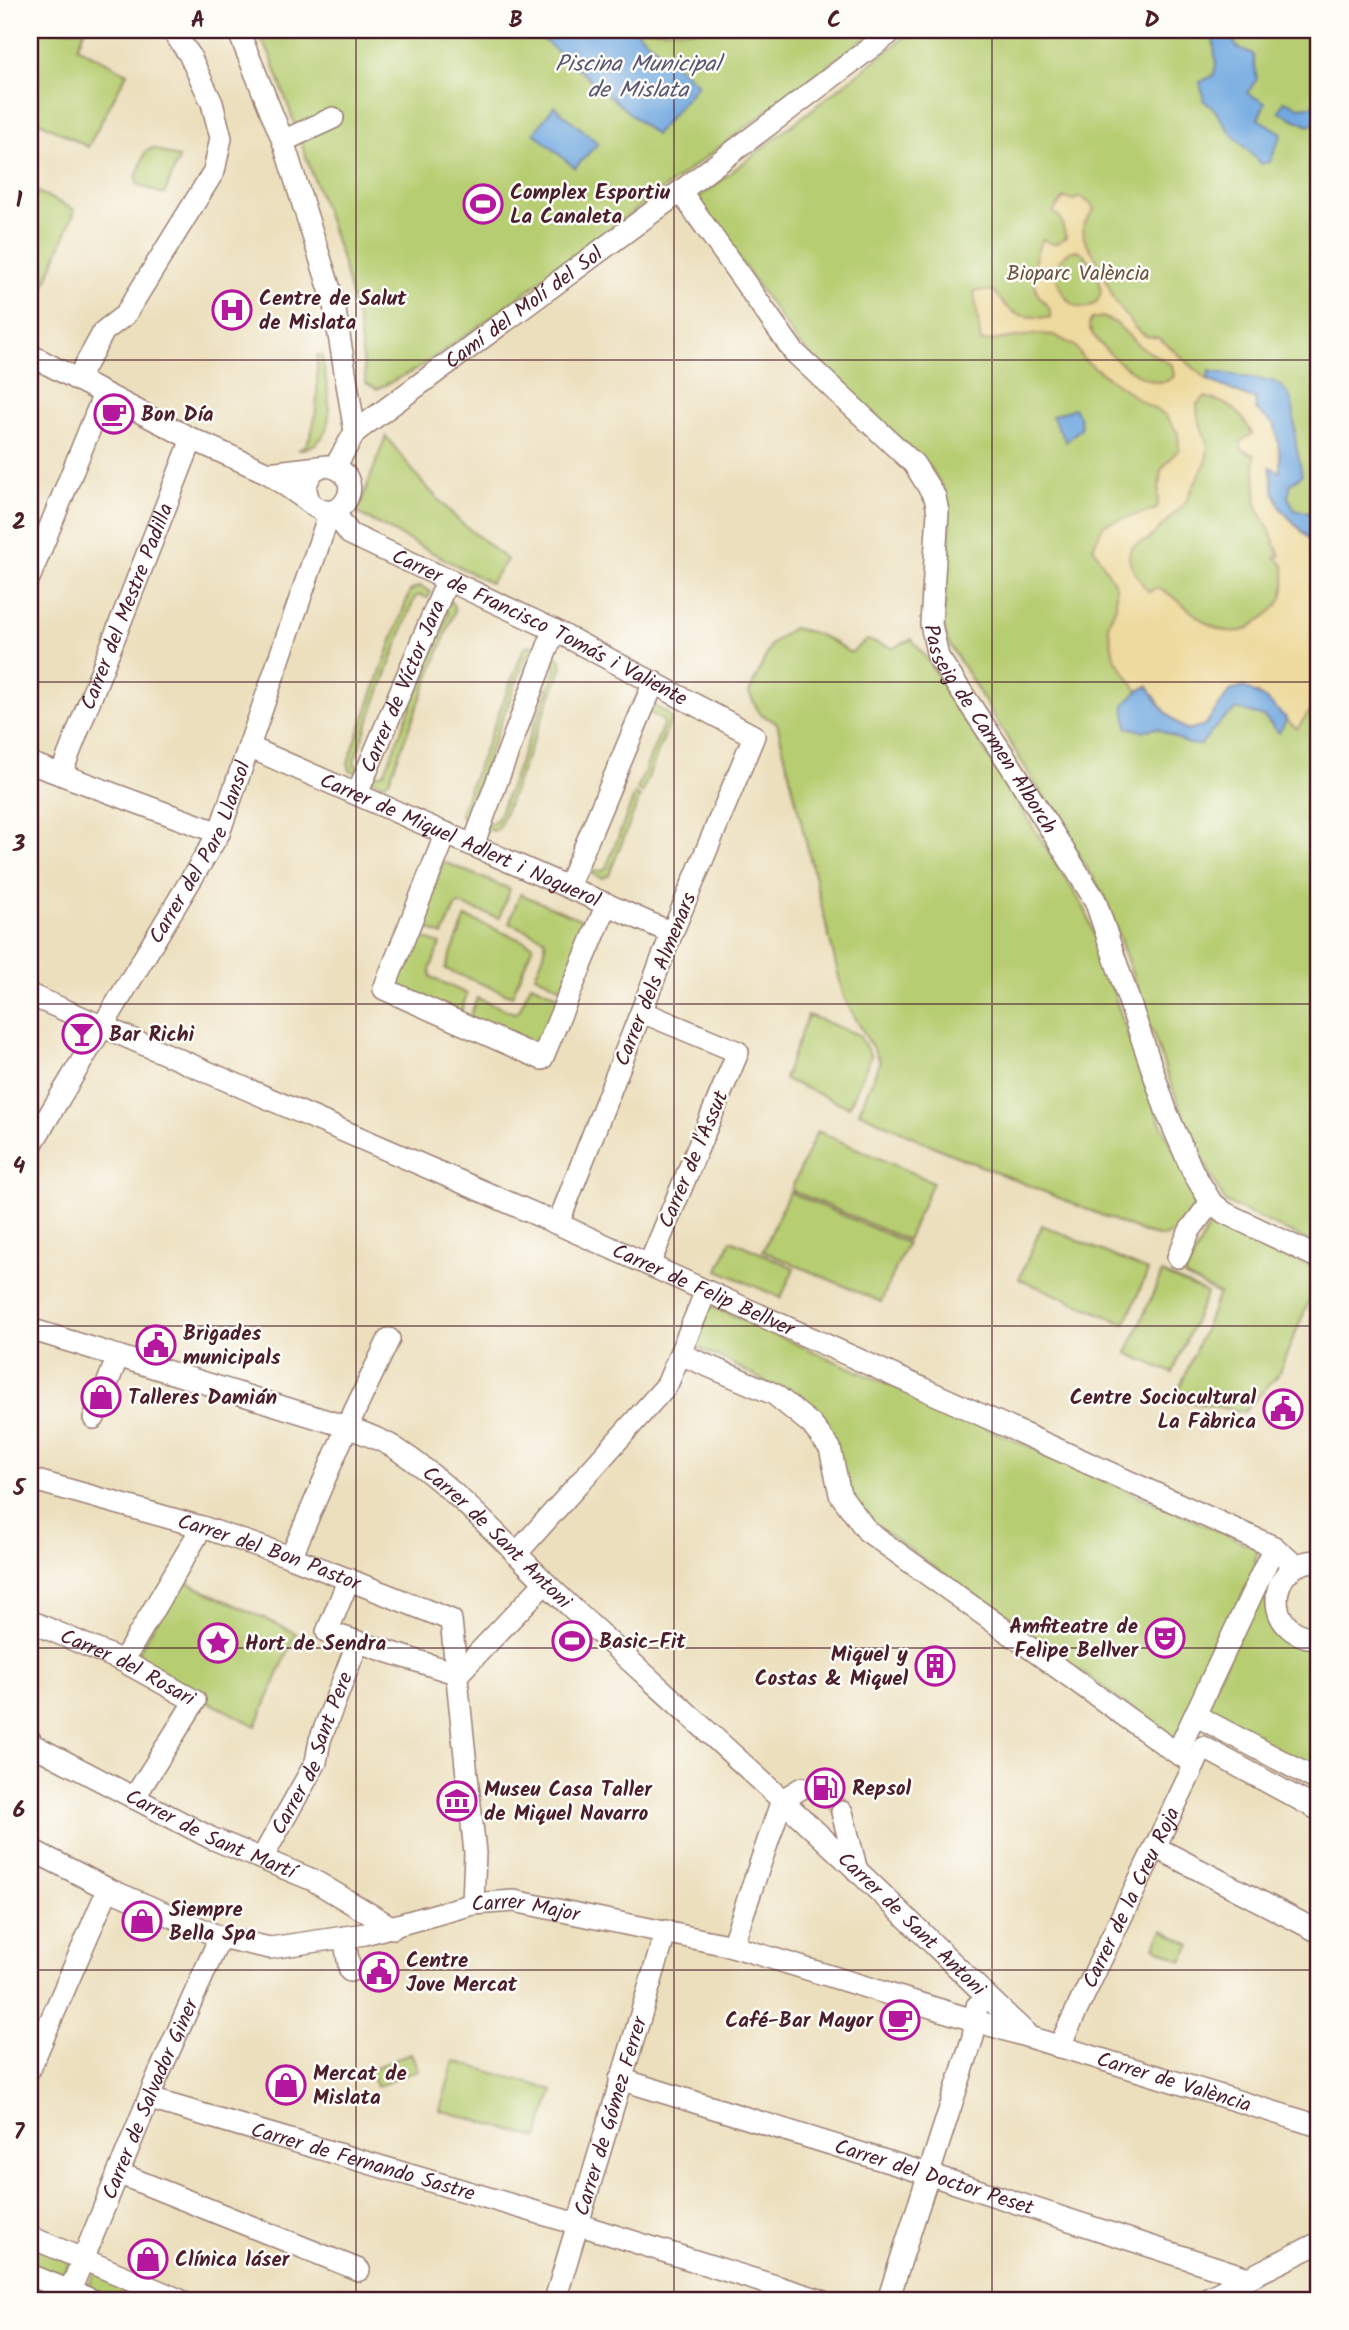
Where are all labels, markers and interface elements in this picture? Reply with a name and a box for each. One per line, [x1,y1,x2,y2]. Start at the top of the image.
text: A [191,3,205,39]
text: B [509,3,523,39]
text: C [827,3,841,39]
text: D [1144,3,1160,39]
water label: Piscina Municipal de Mislata [555,47,725,109]
place label: Complex Esportiu La Canaleta [510,177,671,234]
text: 1 [16,183,23,219]
sports icon: Complex Esportiu La Canaleta [462,183,504,225]
street label: Camí del Molí del Sol [438,239,611,378]
park label: Bioparc València [1006,258,1150,291]
place label: Centre de Salut de Mislata [259,283,407,340]
hospital icon: Centre de Salut de Mislata [211,289,253,331]
cafe icon: Bon Día [93,393,135,435]
place label: Bon Día [141,399,214,432]
street label: Carrer del Mestre Padilla [73,499,183,715]
text: 2 [12,505,26,541]
street label: Carrer de Francisco Tomás i Valiente [386,541,693,716]
street label: Carrer de Víctor Jara [353,595,455,778]
street label: Passeig de Carmen Alborch [913,621,1065,841]
street label: Carrer del Pare Llansol [141,757,261,951]
street label: Carrer de Miquel Adlert i Noguerol [314,765,606,918]
text: 3 [12,827,26,863]
street label: Carrer dels Almenars [607,888,706,1071]
bar icon: Bar Richi [61,1013,103,1055]
place label: Bar Richi [109,1019,195,1052]
street label: Carrer de l'Assut [651,1085,739,1234]
text: 4 [13,1149,26,1185]
street label: Carrer de Felip Bellver [606,1235,800,1347]
place label: Brigades municipals [183,1318,281,1375]
public building icon: Brigades municipals [135,1324,177,1366]
shop icon: Talleres Damián [80,1376,122,1418]
place label: Talleres Damián [128,1382,277,1415]
place label: Centre Sociocultural La Fàbrica [1070,1382,1256,1439]
public building icon: Centre Sociocultural La Fàbrica [1262,1388,1304,1430]
street label: Carrer de Sant Antoni [414,1458,579,1618]
text: 5 [12,1471,27,1507]
street label: Carrer del Bon Pastor [173,1506,366,1601]
place label: Amfiteatre de Felipe Bellver [1009,1611,1139,1668]
theatre icon: Amfiteatre de Felipe Bellver [1144,1617,1186,1659]
sports icon: Basic-Fit [551,1620,593,1662]
street label: Carrer del Rosari [54,1621,201,1716]
place icon: Hort de Sendra [197,1622,239,1664]
place label: Basic-Fit [599,1626,686,1659]
place label: Hort de Sendra [245,1628,386,1661]
place label: Miquel y Costas & Miquel [755,1639,908,1696]
building icon: Miquel y Costas & Miquel [914,1645,956,1687]
street label: Carrer de Sant Pere [263,1667,363,1841]
fuel station icon: Repsol [804,1767,846,1809]
place label: Repsol [852,1773,912,1806]
place label: Museu Casa Taller de Miquel Navarro [484,1774,653,1831]
museum icon: Museu Casa Taller de Miquel Navarro [436,1780,478,1822]
street label: Carrer de Sant Martí [119,1781,303,1890]
text: 6 [13,1793,25,1829]
street label: Carrer de la Creu Roja [1075,1802,1190,1994]
street label: Carrer de Sant Antoni [829,1844,993,2005]
street label: Carrer Major [470,1886,583,1932]
place label: Siempre Bella Spa [169,1894,256,1951]
shop icon: Siempre Bella Spa [121,1900,163,1942]
place label: Centre Jove Mercat [406,1945,518,2002]
public building icon: Centre Jove Mercat [358,1951,400,1993]
street label: Carrer de Salvador Giner [94,1993,209,2205]
cafe icon: Café-Bar Mayor [879,1999,921,2041]
place label: Café-Bar Mayor [725,2005,874,2038]
street label: Carrer de Gómez Ferrer [566,2012,658,2220]
street label: Carrer de València [1092,2044,1255,2122]
place label: Mercat de Mislata [313,2058,407,2115]
shop icon: Mercat de Mislata [265,2064,307,2106]
street label: Carrer de Fernando Sastre [247,2114,479,2211]
text: 7 [14,2115,26,2151]
street label: Carrer del Doctor Peset [830,2131,1039,2226]
shop icon: Clínica láser [127,2238,169,2280]
place label: Clínica láser [175,2244,291,2277]

